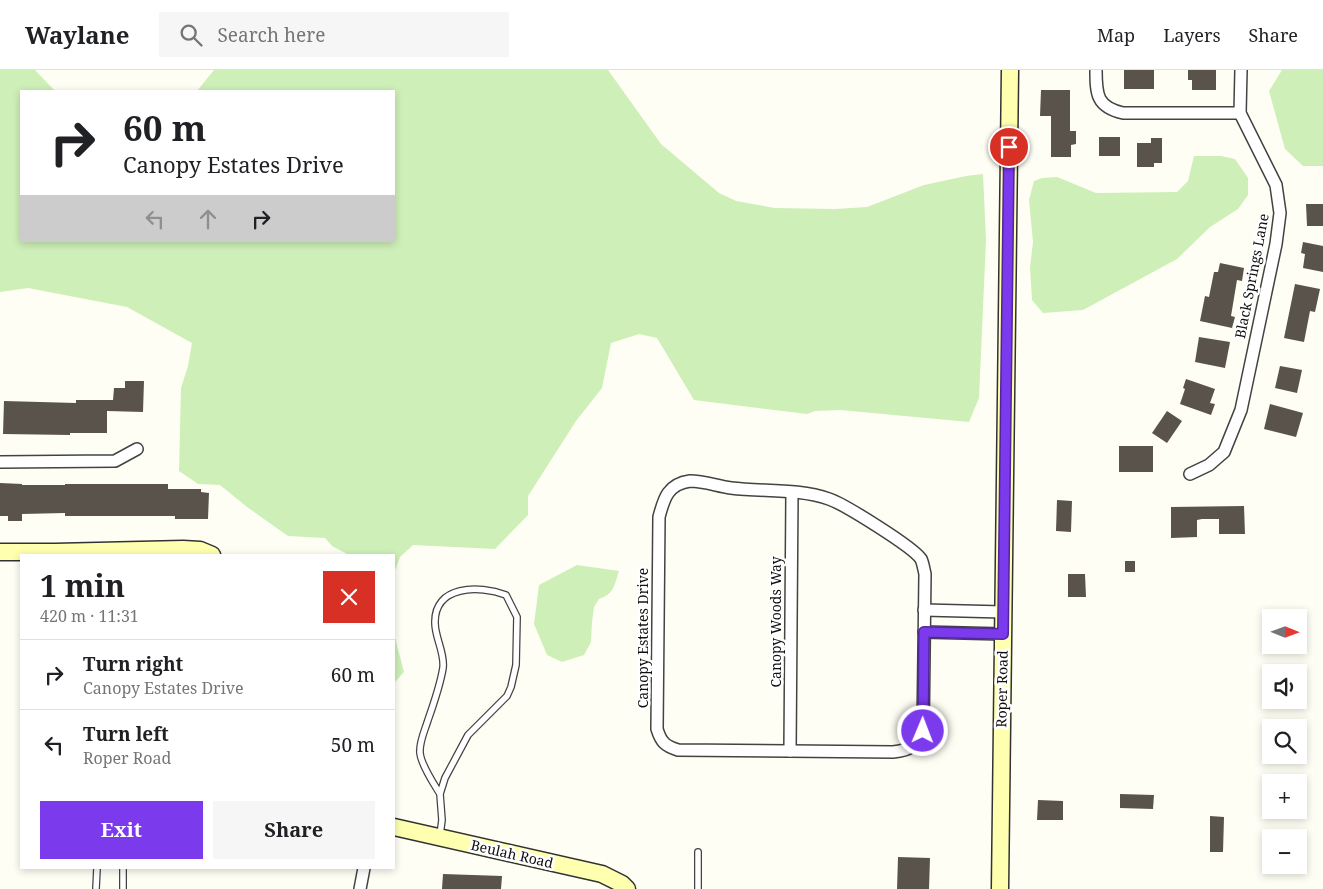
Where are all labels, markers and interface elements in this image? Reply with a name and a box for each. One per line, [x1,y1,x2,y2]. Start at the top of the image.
search box [159,12,509,57]
text: Waylane [25,18,129,51]
icon: search [177,21,205,49]
text: Search here [217,22,325,48]
text: Map [1097,23,1135,47]
text: Layers [1163,23,1221,47]
text: Share [1249,23,1298,47]
text: 60 m [123,104,206,151]
icon: right [40,110,105,175]
pin [988,126,1030,168]
icon: arrive [995,133,1023,161]
text: Canopy Estates Drive [123,149,344,179]
icon: left [141,205,169,233]
icon: ahead [194,205,222,233]
icon: right [247,205,275,233]
street label: Black Springs Lane [1230,212,1273,340]
street label: Canopy Woods Way [766,556,785,688]
text: 1 min [40,565,125,606]
street label: Canopy Estates Drive [633,568,652,708]
button: close [323,571,375,623]
text: 420 m · 11:31 [40,605,139,627]
north arrow [1262,609,1308,654]
map controls [1262,609,1307,874]
street label: Roper Road [991,650,1012,728]
text: Turn right [83,651,183,677]
icon: right [40,661,68,689]
text: 60 m [331,662,375,688]
button: sound [1262,664,1307,709]
text: Canopy Estates Drive [83,677,244,699]
position arrow [896,704,948,756]
button: search [1262,719,1307,764]
text: Turn left [83,721,169,747]
icon: left [40,731,68,759]
text: 50 m [331,732,375,758]
text: Roper Road [83,747,171,769]
button: + [1262,774,1307,819]
button: Exit [40,801,203,859]
button: Share [213,801,375,859]
button: − [1262,829,1307,874]
street label: Beulah Road [469,835,556,872]

